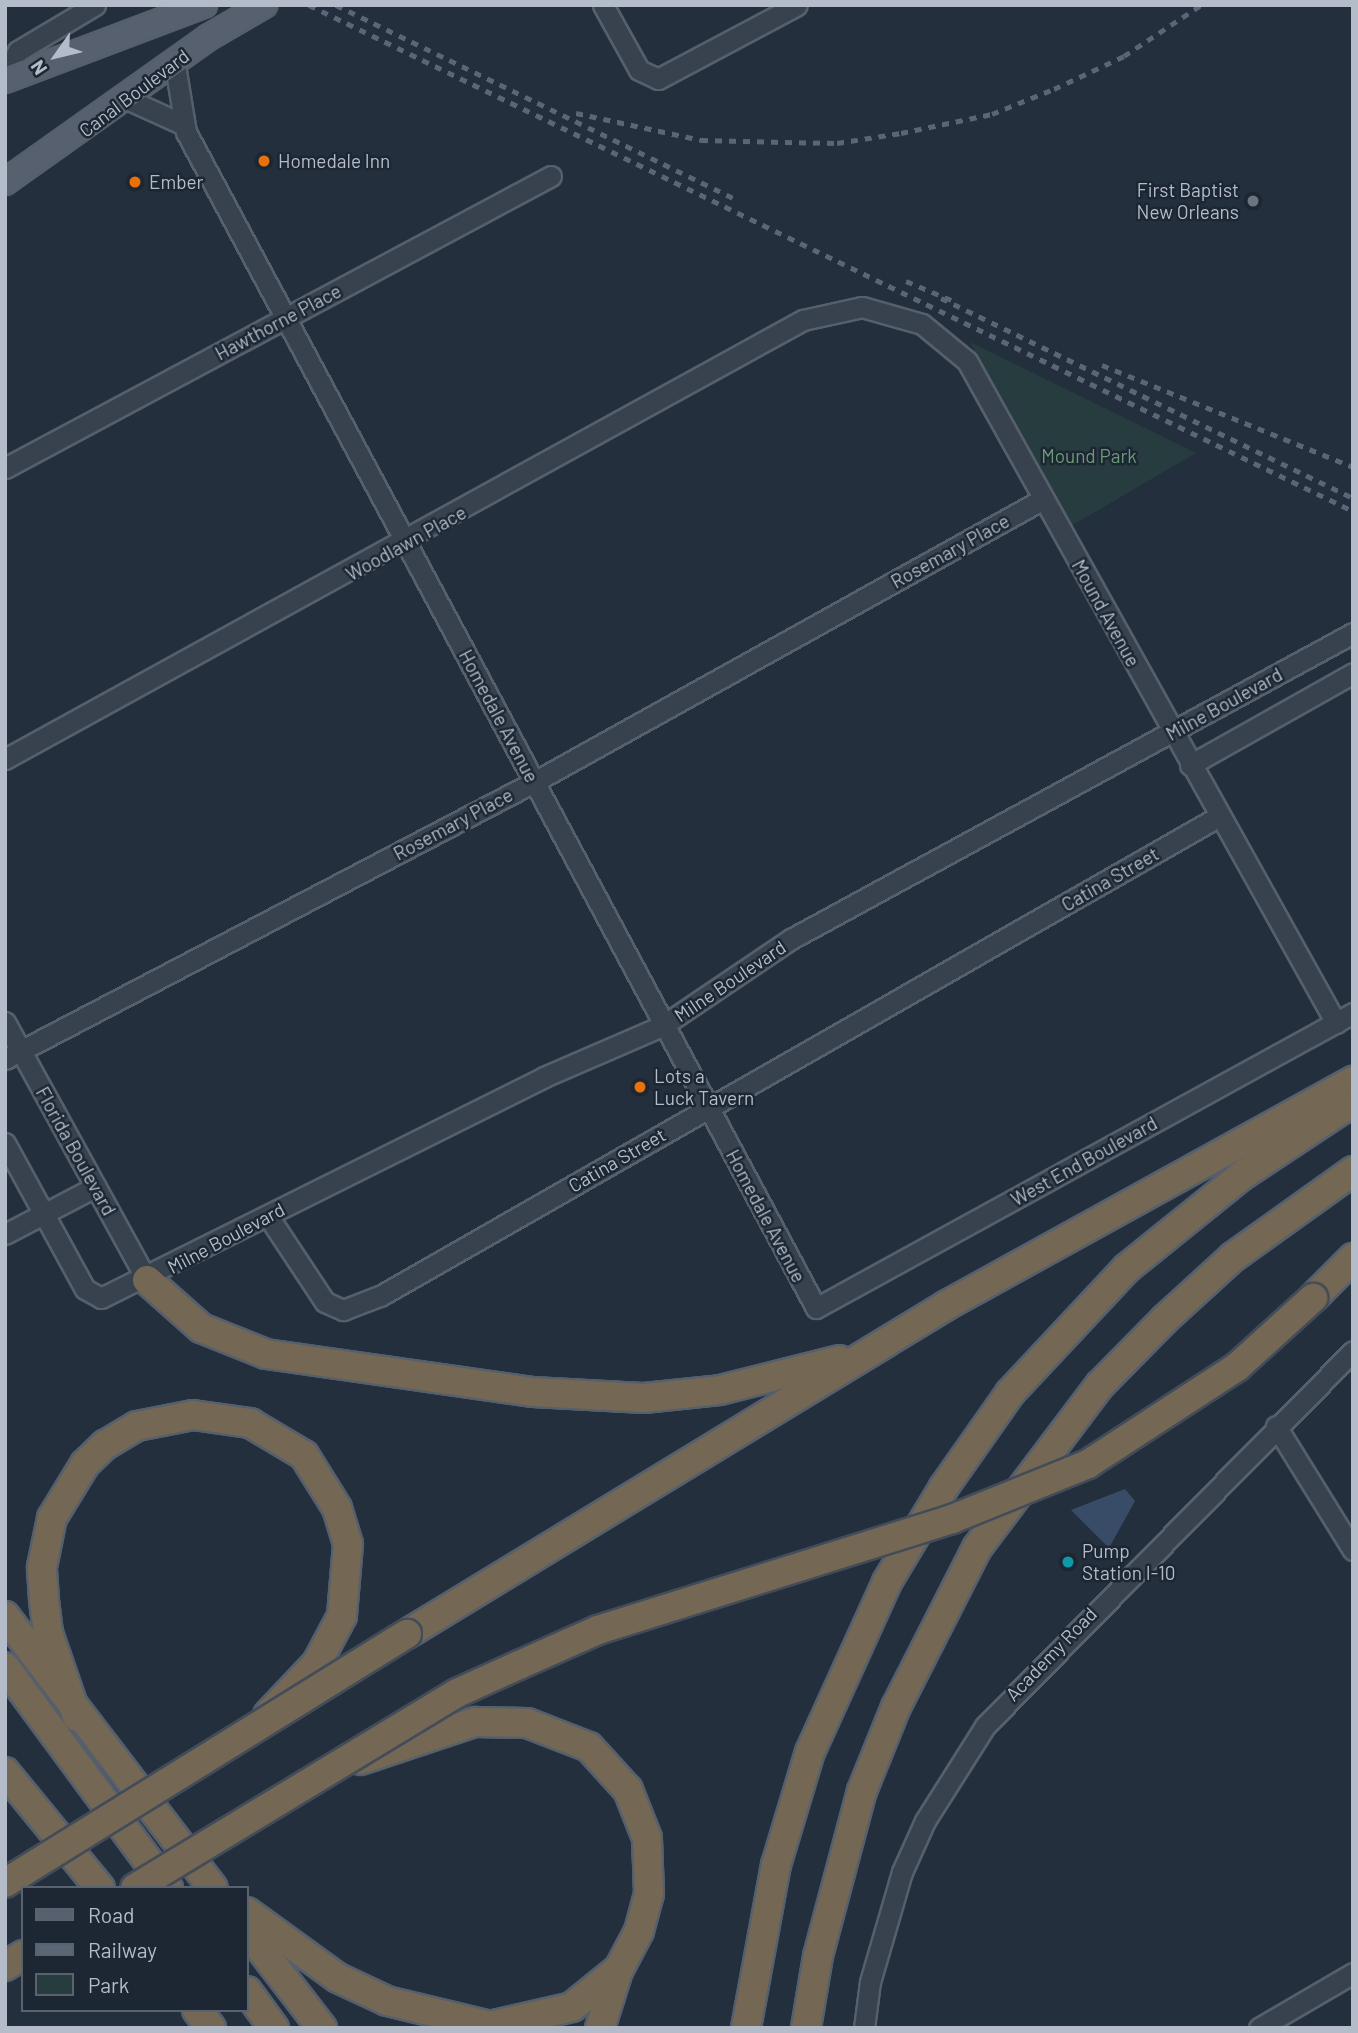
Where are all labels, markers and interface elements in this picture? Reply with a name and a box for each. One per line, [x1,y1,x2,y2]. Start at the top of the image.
north arrow [21,21,91,91]
street label: Canal Boulevard [75,44,193,142]
text: N [25,56,51,80]
place label: Homedale Inn [278,150,390,172]
marker: Homedale Inn [256,153,272,169]
place label: Ember [149,171,203,193]
marker: Ember [127,174,143,190]
place label: First Baptist New Orleans [1137,179,1239,223]
marker: First Baptist New Orleans [1245,193,1261,209]
street label: Hawthorne Place [211,279,345,365]
park label: Mound Park [1041,445,1137,467]
street label: Woodlawn Place [342,501,470,585]
street label: Rosemary Place [887,509,1013,593]
street label: Mound Avenue [1067,556,1145,670]
street label: Homedale Avenue [454,646,544,786]
street label: Milne Boulevard [1162,663,1286,745]
street label: Rosemary Place [389,783,517,865]
street label: Catina Street [1057,842,1163,916]
street label: Milne Boulevard [670,935,790,1027]
place label: Lots a Luck Tavern [654,1065,754,1109]
marker: Lots a Luck Tavern [632,1079,648,1095]
street label: Florida Boulevard [31,1083,121,1219]
street label: West End Boulevard [1007,1111,1161,1211]
street label: Catina Street [564,1123,670,1197]
street label: Homedale Avenue [721,1146,811,1286]
street label: Milne Boulevard [164,1198,288,1278]
place label: Pump Station I-10 [1082,1540,1176,1584]
marker: Pump Station I-10 [1060,1554,1076,1570]
street label: Academy Road [1001,1602,1101,1706]
legend [21,1886,248,2012]
text: Road [88,1902,134,1927]
text: Railway [88,1937,157,1962]
text: Park [88,1972,129,1997]

